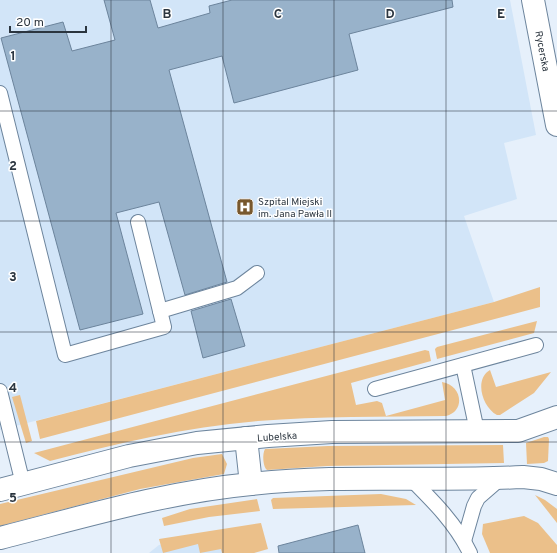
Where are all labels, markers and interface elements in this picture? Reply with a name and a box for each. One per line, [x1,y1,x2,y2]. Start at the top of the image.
text: B [163,7,172,23]
text: C [274,7,282,23]
text: D [385,7,395,23]
text: E [497,7,505,23]
scale bar [10,8,86,34]
text: 20 m [16,15,44,31]
street label: Rycerska [531,30,552,73]
text: 1 [10,49,16,65]
text: 2 [9,159,17,175]
place label: Szpital Miejski im. Jana Pawła II [258,196,332,221]
hospital icon: Szpital Miejski im. Jana Pawła II [235,197,255,217]
text: 3 [9,270,17,286]
text: 4 [9,381,17,397]
street label: Lubelska [257,430,298,445]
text: 5 [9,491,17,507]

